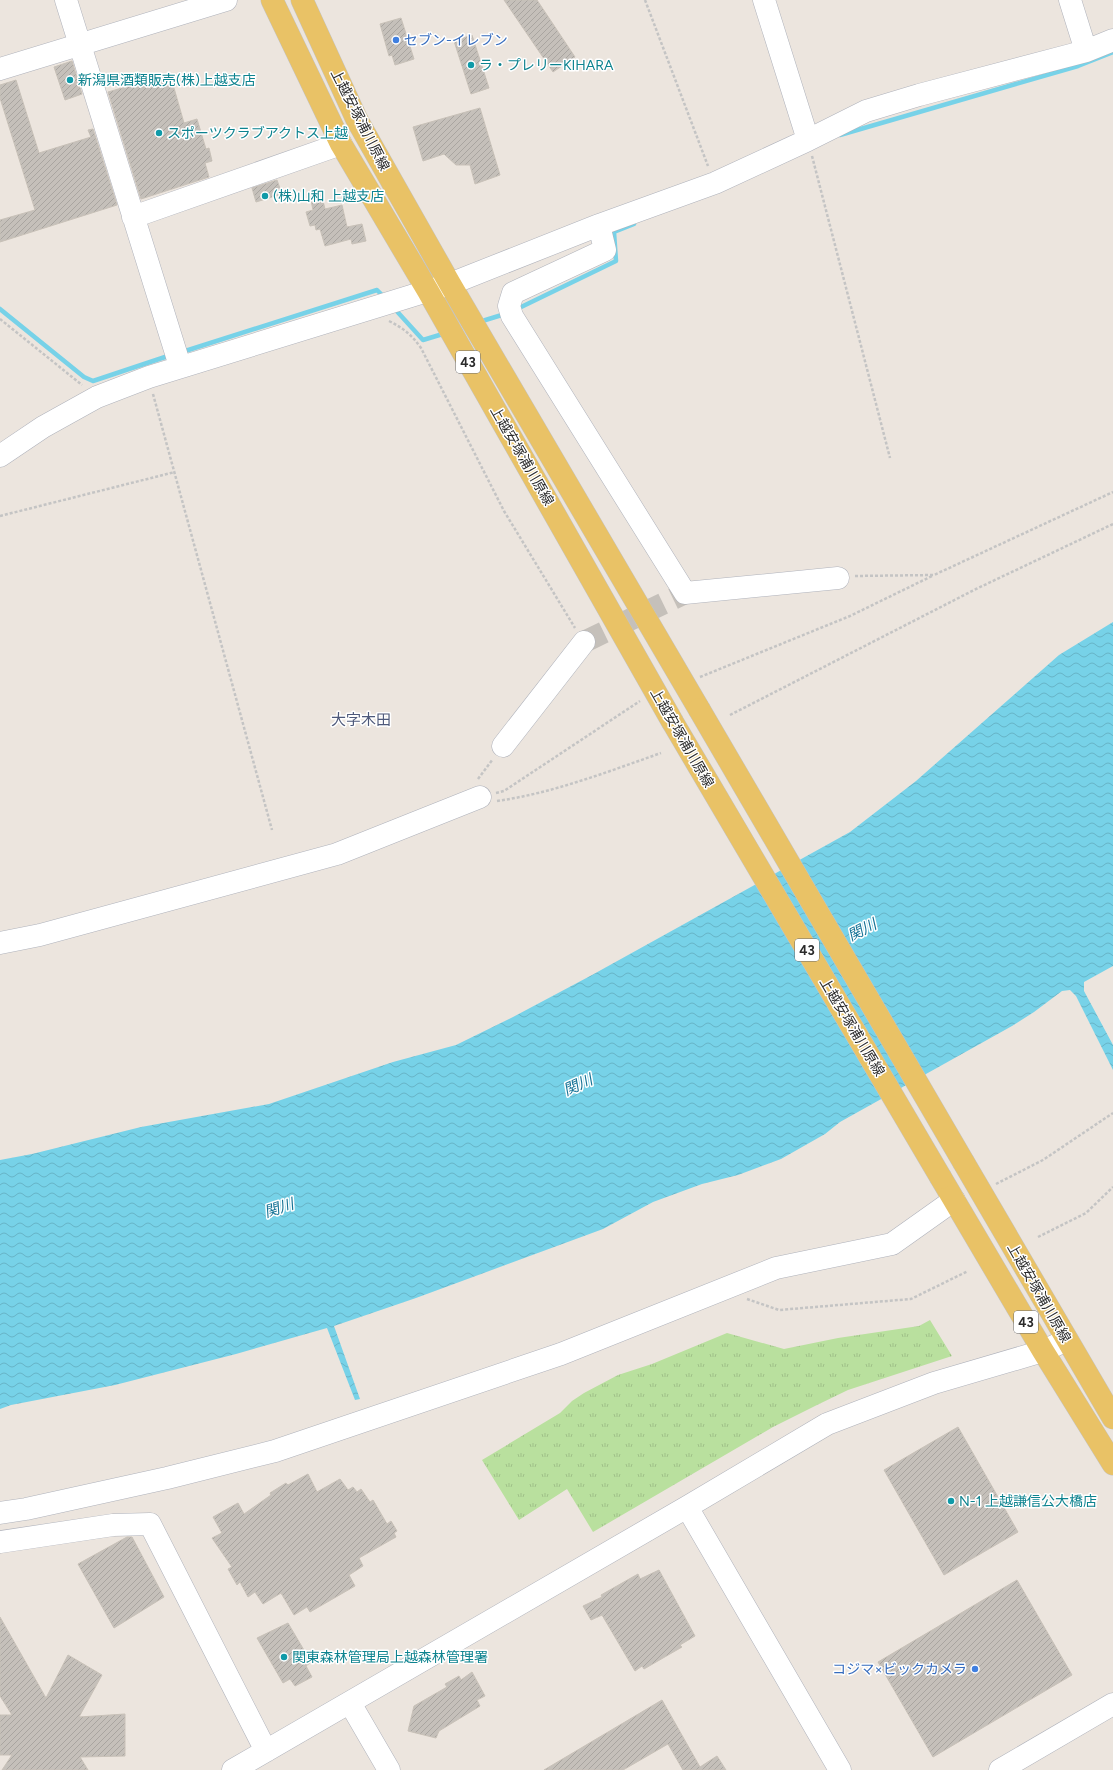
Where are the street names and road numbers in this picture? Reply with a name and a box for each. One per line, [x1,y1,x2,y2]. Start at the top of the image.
street label: 上越安塚浦川原線 [327,66,393,174]
road number: 43 [456,351,480,373]
street label: 上越安塚浦川原線 [487,403,557,509]
street label: 上越安塚浦川原線 [647,685,717,791]
road number: 43 [795,939,819,961]
street label: 上越安塚浦川原線 [816,975,888,1079]
street label: 上越安塚浦川原線 [1004,1240,1074,1346]
road number: 43 [1014,1311,1038,1333]

